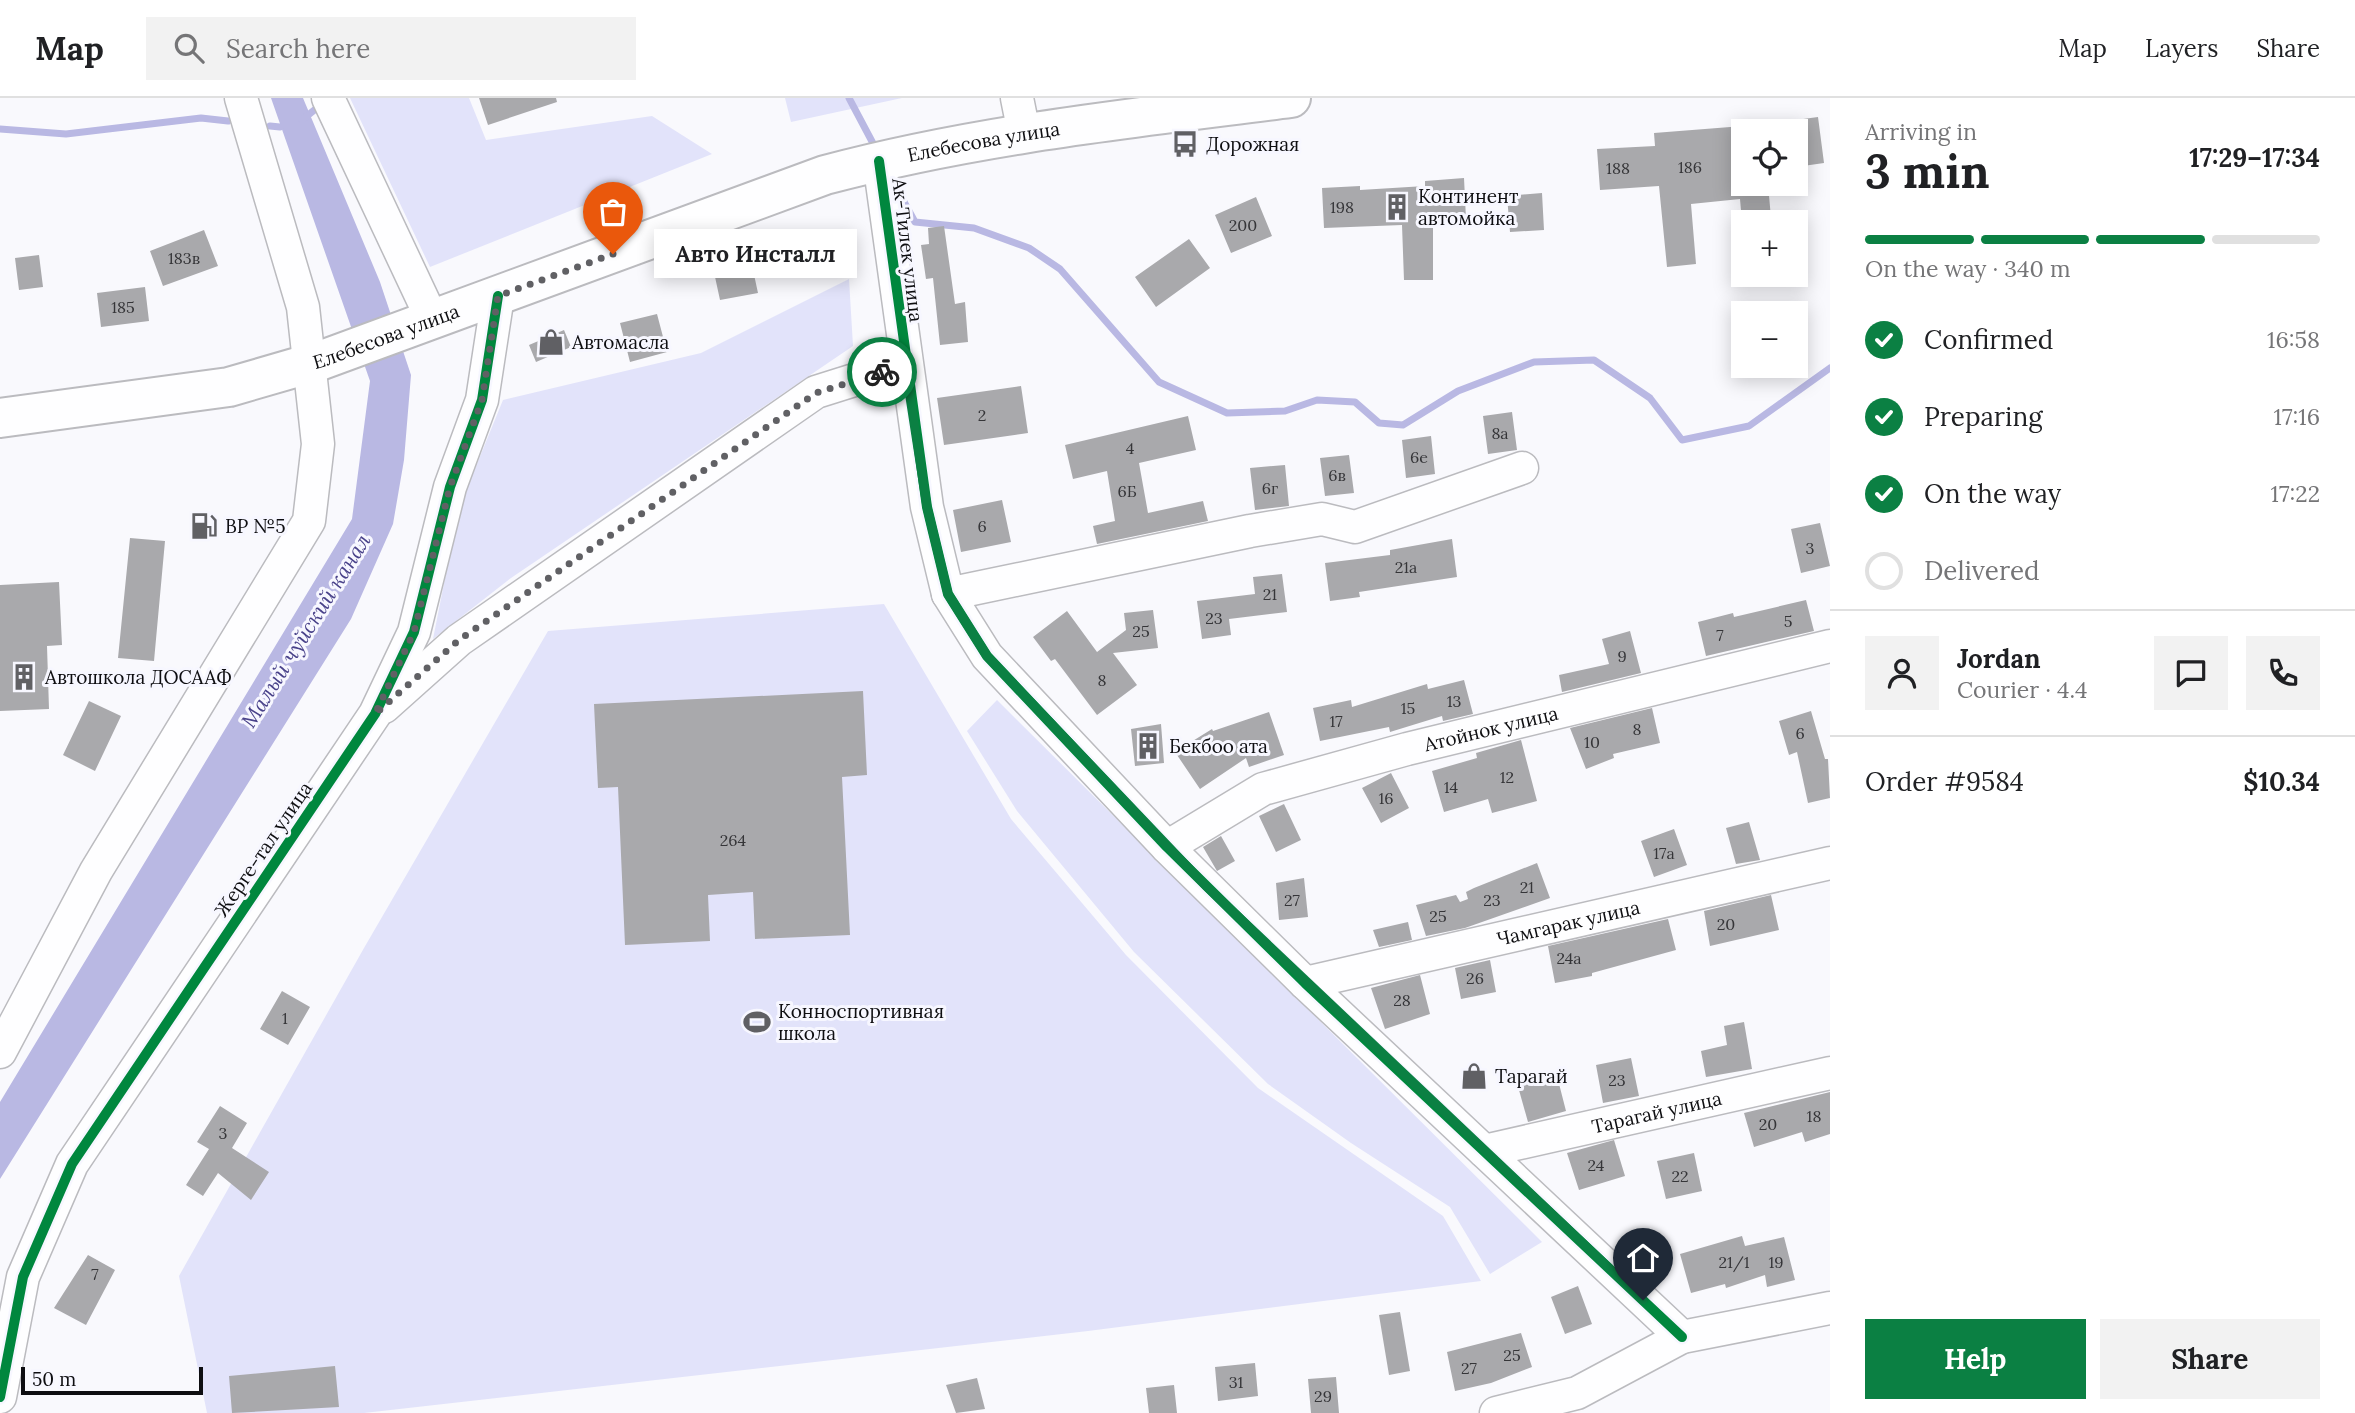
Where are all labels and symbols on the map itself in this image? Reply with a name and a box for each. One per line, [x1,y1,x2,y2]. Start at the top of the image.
street label: Елебесова улица [905,116,1062,167]
bus stop icon: Дорожная [1170,129,1200,159]
place label: Дорожная [1206,132,1299,156]
house number: 186 [1678,157,1702,177]
house number: 188 [1606,158,1630,178]
street label: Ак-Тилек улица [887,176,929,324]
pin [583,182,643,254]
place label: Континент автомойка [1418,184,1518,230]
building icon: Континент автомойка [1382,192,1412,222]
house number: 198 [1330,197,1354,217]
house number: 200 [1229,215,1257,235]
callout: Авто Инсталл [655,230,858,278]
house number: 183в [168,248,200,268]
house number: 185 [111,297,135,317]
street label: Елебесова улица [310,299,463,374]
shop icon: Автомасла [536,327,566,357]
place label: Автомасла [571,330,669,354]
courier [847,337,917,407]
house number: 2 [978,405,986,425]
house number: 8а [1491,423,1509,443]
house number: 4 [1126,438,1135,458]
house number: 6е [1410,447,1428,467]
house number: 6в [1328,465,1346,485]
house number: 6г [1262,478,1278,498]
house number: 6Б [1117,481,1137,501]
fuel station icon: BP №5 [189,511,219,541]
place label: BP №5 [225,514,286,538]
house number: 6 [977,516,987,536]
water label: Малый чуйский канал [235,529,376,733]
house number: 3 [1806,538,1815,558]
house number: 21а [1395,557,1417,577]
house number: 21 [1263,584,1277,604]
house number: 23 [1205,608,1223,628]
house number: 5 [1784,611,1792,631]
house number: 25 [1132,621,1150,641]
house number: 7 [1716,625,1724,645]
house number: 9 [1617,646,1627,666]
building icon: Автошкола ДОСААФ [9,662,39,692]
place label: Автошкола ДОСААФ [44,665,232,689]
house number: 8 [1098,670,1107,690]
house number: 13 [1447,691,1461,711]
house number: 15 [1401,698,1415,718]
street label: Атойнок улица [1420,701,1561,757]
house number: 17 [1329,711,1343,731]
house number: 8 [1633,719,1642,739]
house number: 6 [1795,723,1805,743]
building icon: Бекбоо ата [1133,731,1163,761]
house number: 10 [1584,732,1600,752]
place label: Бекбоо ата [1169,734,1268,758]
house number: 12 [1500,767,1514,787]
street label: Жерге-тал улица [209,777,317,921]
house number: 14 [1444,777,1459,797]
house number: 16 [1378,788,1394,808]
house number: 264 [720,830,747,850]
house number: 17а [1653,843,1675,863]
house number: 21 [1520,877,1534,897]
house number: 27 [1284,890,1301,910]
house number: 23 [1483,890,1501,910]
street label: Чамгарак улица [1494,895,1642,951]
house number: 25 [1429,906,1447,926]
house number: 20 [1717,914,1735,934]
house number: 24а [1556,948,1582,968]
house number: 26 [1466,968,1484,988]
house number: 28 [1393,990,1411,1010]
place label: Конноспортивная школа [778,999,944,1045]
sports icon: Конноспортивная школа [742,1007,772,1037]
house number: 1 [282,1008,288,1028]
shop icon: Тарагай [1459,1061,1489,1091]
place label: Тарагай [1495,1064,1568,1088]
house number: 23 [1608,1070,1626,1090]
street label: Тарагай улица [1589,1086,1724,1138]
house number: 18 [1807,1106,1821,1126]
house number: 20 [1759,1114,1777,1134]
house number: 3 [219,1123,228,1143]
house number: 24 [1588,1155,1605,1175]
house number: 22 [1671,1166,1689,1186]
pin [1613,1228,1673,1300]
house number: 21/1 [1719,1252,1750,1273]
house number: 19 [1768,1252,1784,1272]
house number: 7 [91,1264,99,1284]
house number: 25 [1503,1345,1521,1365]
house number: 27 [1461,1358,1478,1378]
scale bar [21,1364,203,1396]
house number: 31 [1229,1372,1244,1392]
house number: 29 [1314,1386,1332,1406]

